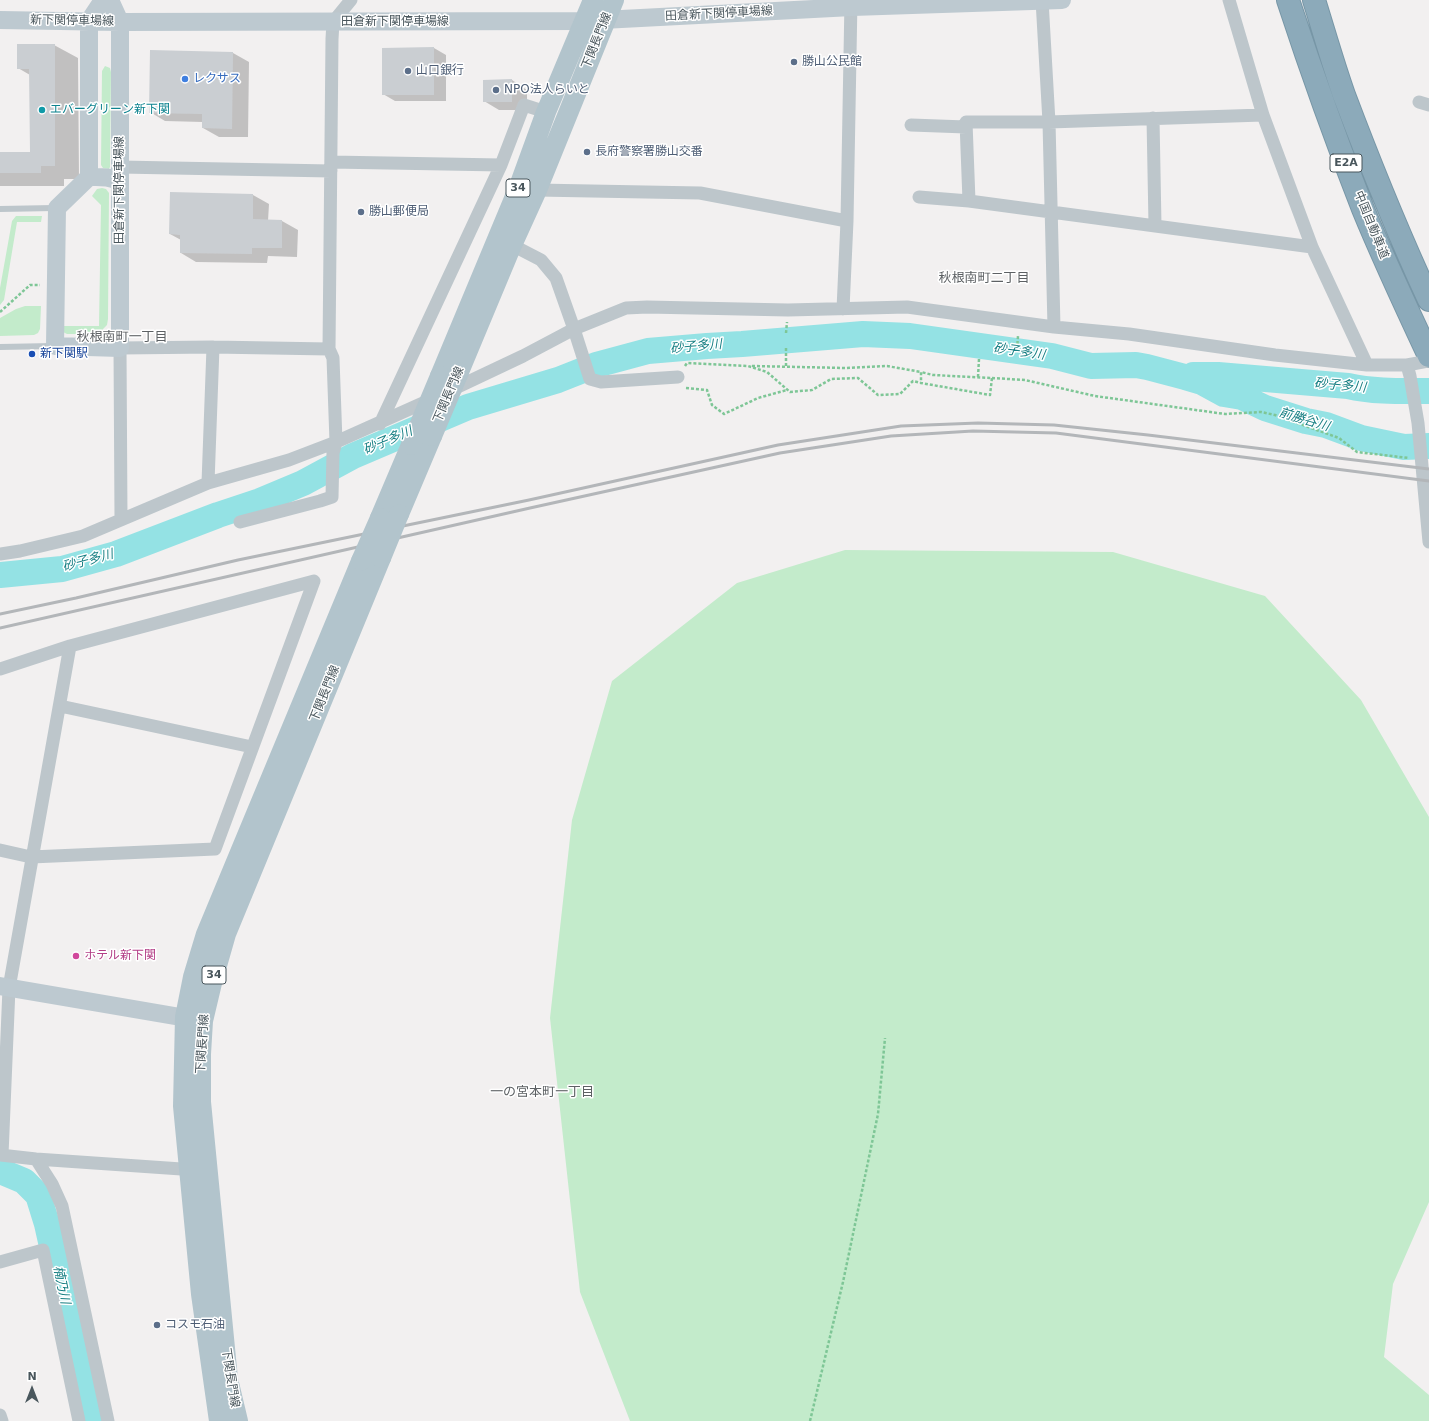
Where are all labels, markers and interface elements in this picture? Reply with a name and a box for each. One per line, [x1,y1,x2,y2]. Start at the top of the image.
street label: 田倉新下関停車場線 [665,4,773,24]
street label: 下関長門線 [579,10,615,72]
street label: 新下関停車場線 [30,13,114,29]
street label: 田倉新下関停車場線 [341,15,449,29]
place label: 勝山公民館 [802,55,862,69]
marker: 勝山公民館 [789,57,799,67]
place label: 山口銀行 [416,64,464,78]
marker: 山口銀行 [403,66,413,76]
place label: レクサス [193,72,241,86]
marker: レクサス [180,74,190,84]
place label: NPO法人らいと [504,83,590,97]
marker: NPO法人らいと [491,85,501,95]
place label: エバーグリーン新下関 [50,103,170,117]
marker: エバーグリーン新下関 [37,105,47,115]
street label: 田倉新下関停車場線 [113,136,127,244]
place label: 長府警察署勝山交番 [595,145,703,159]
marker: 長府警察署勝山交番 [582,147,592,157]
road number: E2A [1330,154,1362,172]
road number: 34 [506,179,530,197]
street label: 中国自動車道 [1351,189,1391,261]
place label: 勝山郵便局 [369,205,429,219]
marker: 勝山郵便局 [356,207,366,217]
district label: 秋根南町二丁目 [939,271,1029,287]
district label: 秋根南町一丁目 [77,330,167,346]
water label: 砂子多川 [669,337,723,357]
water label: 砂子多川 [992,341,1046,363]
place label: 新下関駅 [40,347,88,361]
marker: 新下関駅 [27,349,37,359]
street label: 下関長門線 [431,365,467,425]
water label: 砂子多川 [1313,376,1367,396]
water label: 前勝谷川 [1277,405,1331,435]
water label: 砂子多川 [361,424,415,458]
water label: 砂子多川 [61,547,115,575]
street label: 下関長門線 [307,663,343,725]
place label: ホテル新下関 [84,949,156,963]
marker: ホテル新下関 [71,951,81,961]
road number: 34 [202,966,226,984]
street label: 下関長門線 [194,1014,212,1074]
district label: 一の宮本町一丁目 [490,1085,594,1101]
water label: 楠乃川 [49,1264,73,1306]
place label: コスモ石油 [165,1318,225,1332]
marker: コスモ石油 [152,1320,162,1330]
street label: 下関長門線 [218,1347,242,1409]
north arrow [12,1369,52,1409]
text: N [27,1370,37,1383]

